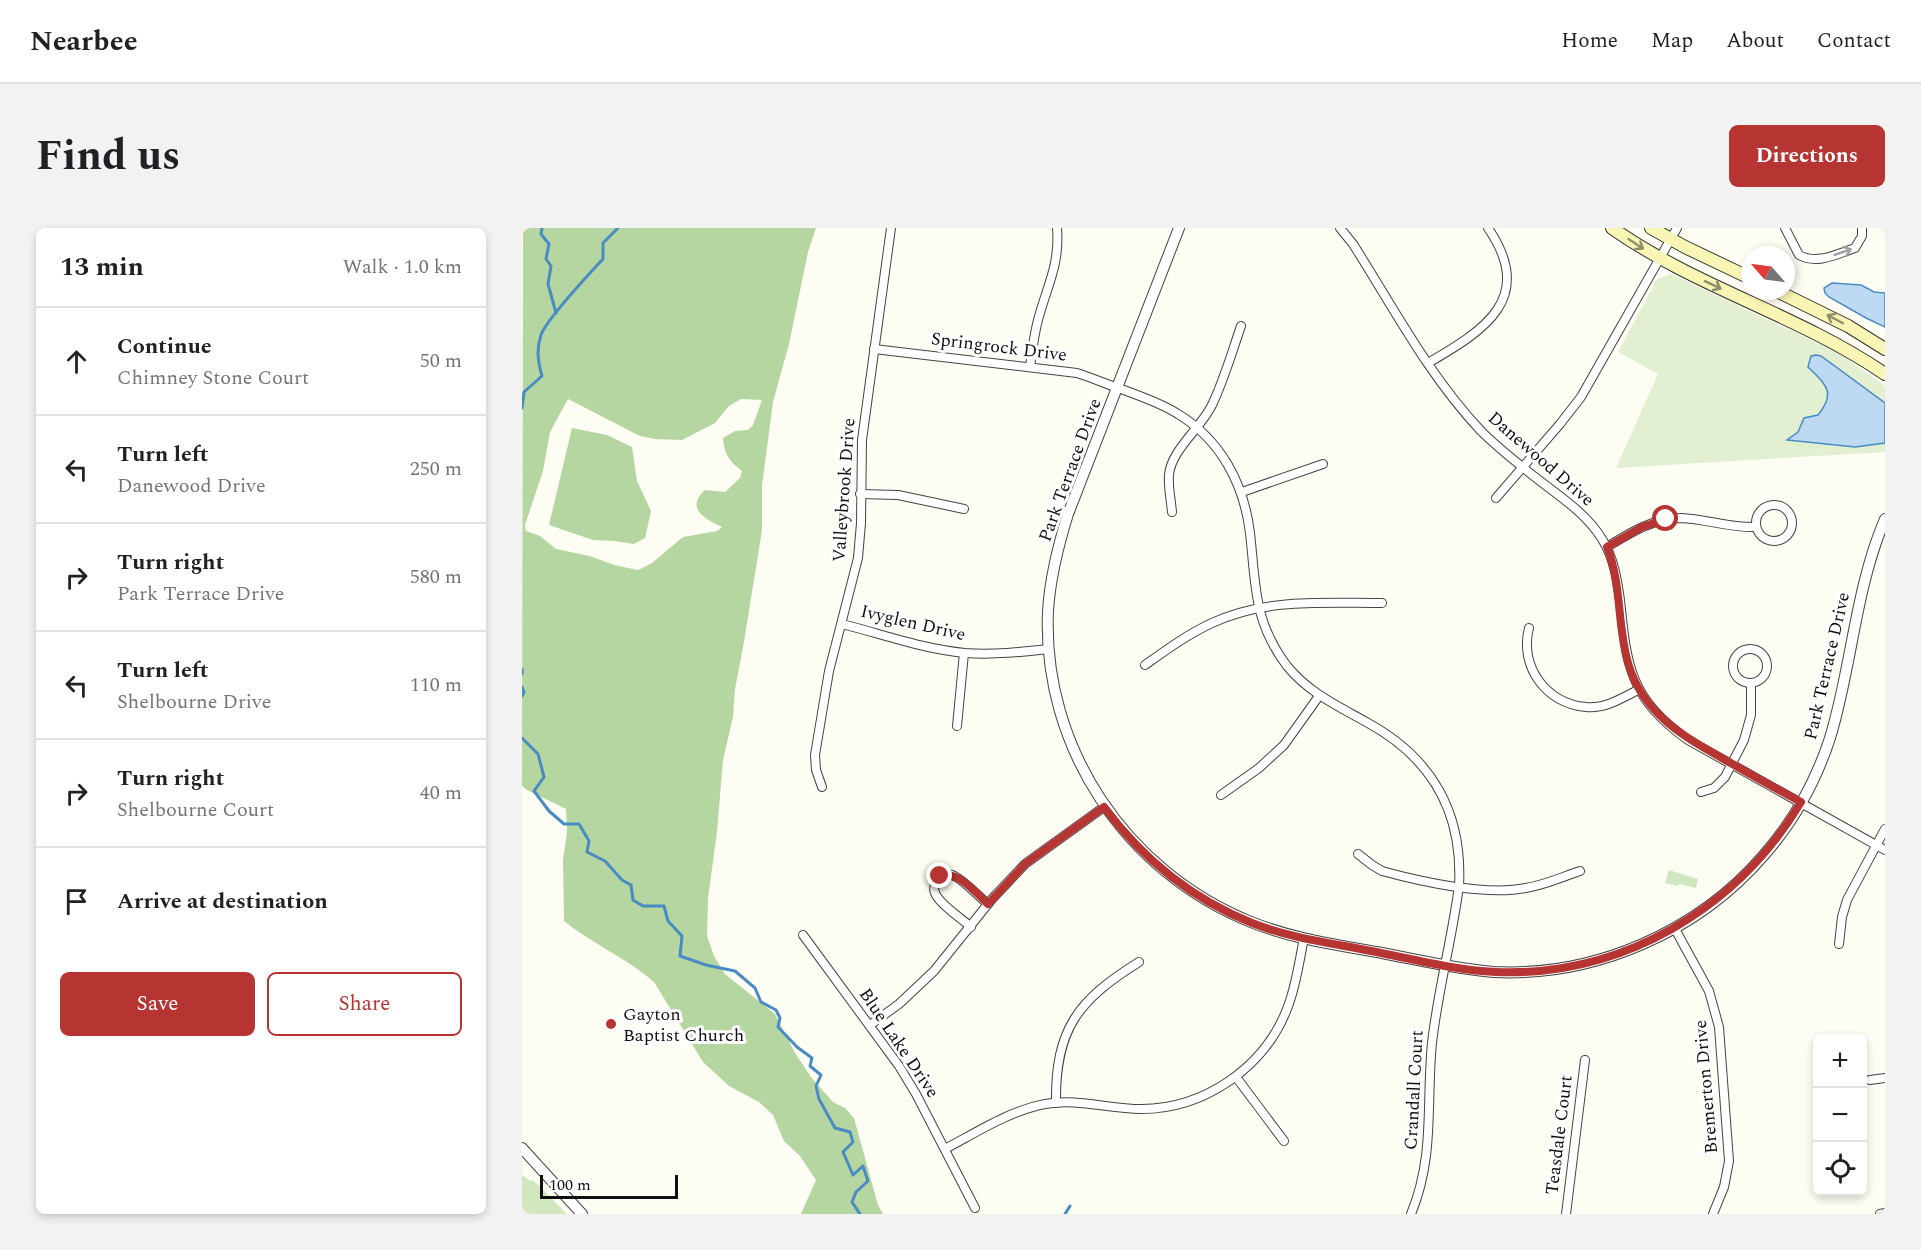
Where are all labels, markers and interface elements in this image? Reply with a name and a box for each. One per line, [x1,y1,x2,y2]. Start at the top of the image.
text: Nearbee [30,20,138,63]
text: Home [1561,25,1618,57]
text: Map [1651,25,1693,57]
text: About [1726,25,1784,57]
text: Contact [1817,25,1891,57]
text: Find us [36,125,180,188]
button: Directions [1729,125,1885,187]
one-way arrow [1627,238,1644,250]
one-way arrow [1833,245,1852,256]
north arrow [1741,246,1795,300]
text: 13 min [60,247,144,287]
text: Walk · 1.0 km [343,252,462,282]
one-way arrow [1703,279,1721,291]
one-way arrow [1826,313,1844,324]
street label: Springrock Drive [929,325,1069,369]
text: Continue [117,330,212,363]
icon: ahead [60,345,93,378]
text: 50 m [420,346,462,376]
text: Chimney Stone Court [117,363,309,393]
street label: Park Terrace Drive [1032,395,1108,545]
street label: Danewood Drive [1482,405,1600,513]
street label: Valleybrook Drive [825,417,863,563]
text: Turn left [117,438,209,471]
icon: left [60,453,93,486]
text: 250 m [410,454,462,484]
text: Danewood Drive [117,471,266,501]
route start [1652,505,1678,531]
text: Turn right [117,546,224,579]
icon: right [60,561,93,594]
text: 580 m [410,562,462,592]
text: Park Terrace Drive [117,579,285,609]
street label: Park Terrace Drive [1797,590,1857,742]
street label: Ivyglen Drive [858,598,968,648]
text: Turn left [117,654,209,687]
icon: left [60,669,93,702]
text: 110 m [410,670,462,700]
text: Shelbourne Drive [117,687,271,717]
text: Turn right [117,762,224,795]
icon: right [60,777,93,810]
text: 40 m [420,778,462,808]
text: Shelbourne Court [117,795,274,825]
route end [926,862,952,888]
icon: arrive [60,885,93,918]
text: Arrive at destination [117,885,328,918]
button: Save [60,972,255,1036]
button: Share [267,972,462,1036]
street label: Blue Lake Drive [852,983,946,1103]
place label: Gayton Baptist Church [623,1001,744,1049]
marker: Gayton Baptist Church [604,1017,618,1031]
street label: Bremerton Drive [1687,1019,1725,1155]
street label: Crandall Court [1397,1029,1431,1151]
map controls [1813,1034,1867,1196]
button: + [1813,1034,1867,1088]
street label: Teasdale Court [1538,1074,1580,1196]
button: − [1813,1088,1867,1142]
button: locate [1813,1142,1867,1196]
scale bar [540,1172,678,1200]
text: 100 m [549,1173,591,1197]

